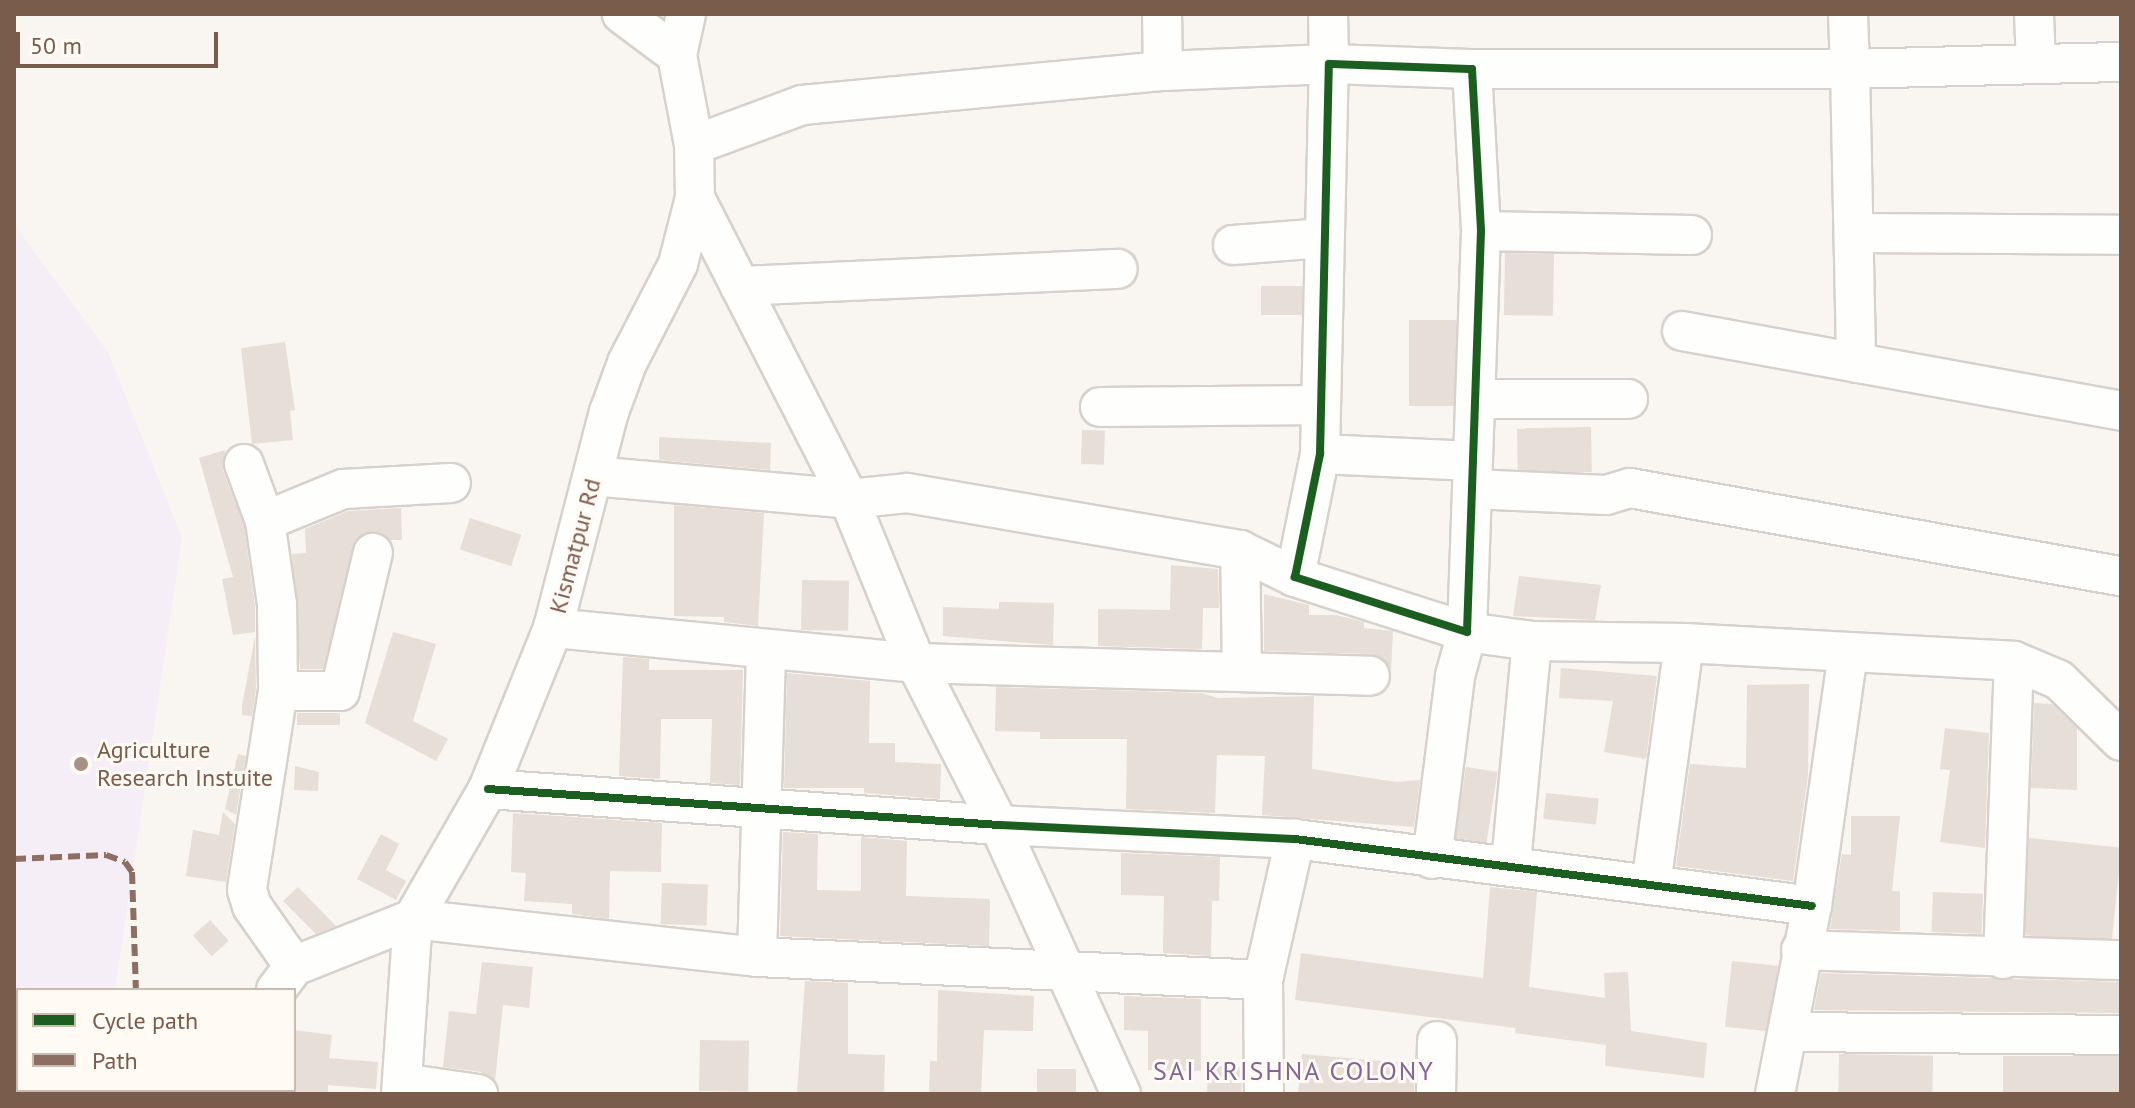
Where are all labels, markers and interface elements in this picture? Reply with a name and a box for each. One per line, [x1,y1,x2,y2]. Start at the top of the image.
scale bar [20,16,222,66]
text: 50 m [30,30,82,61]
street label: Kismatpur Rd [543,475,607,617]
place label: Agriculture Research Instuite [97,736,273,792]
marker: Agriculture Research Instuite [72,755,90,773]
legend [16,988,296,1092]
text: Cycle path [92,1005,198,1036]
text: Path [92,1045,138,1076]
district label: SAI KRISHNA COLONY [1153,1055,1435,1087]

